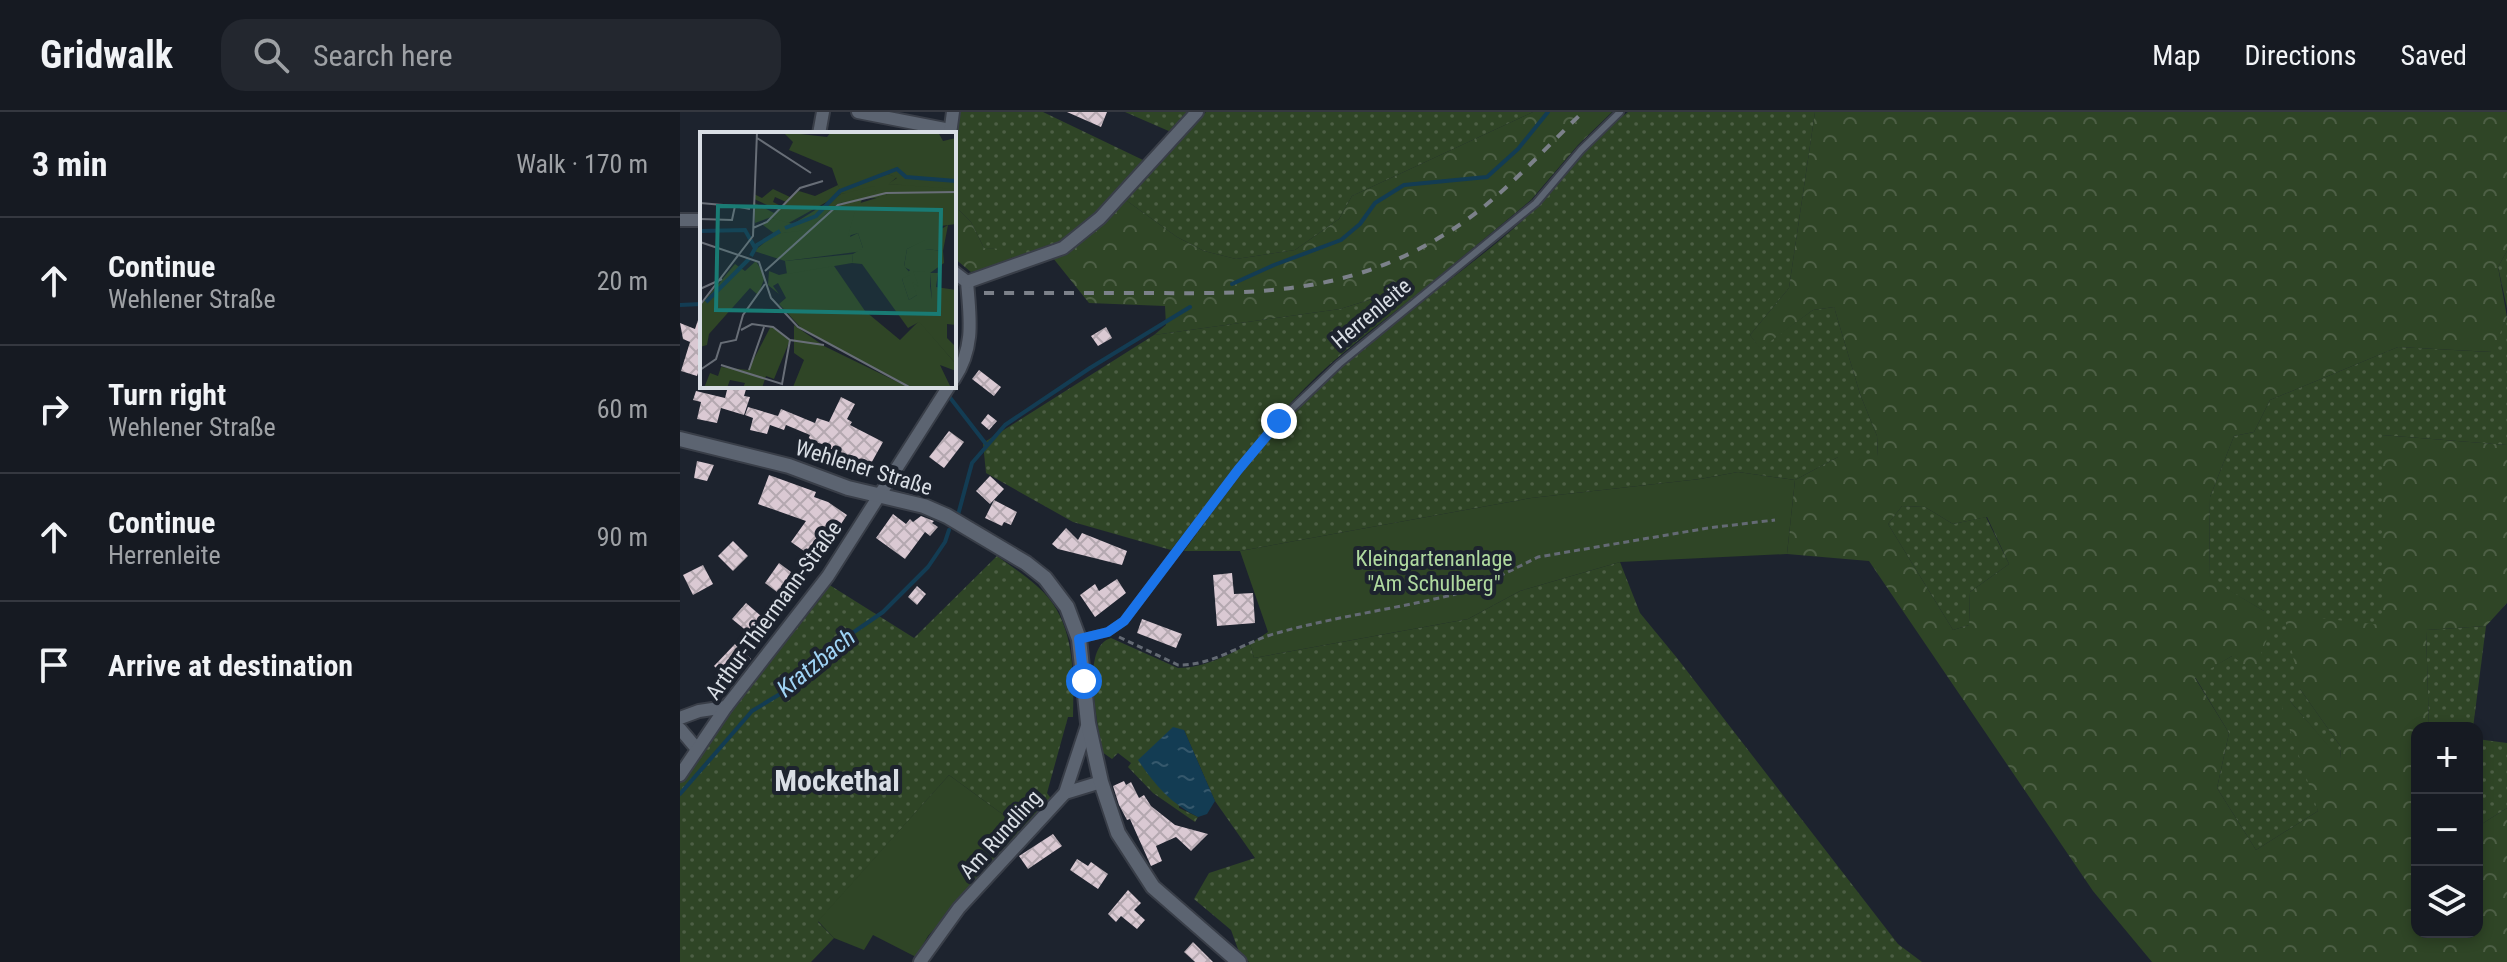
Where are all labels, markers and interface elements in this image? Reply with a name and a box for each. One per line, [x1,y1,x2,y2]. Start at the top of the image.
search box [221,19,781,91]
text: Gridwalk [40,33,173,77]
icon: search [249,33,293,77]
text: Search here [313,38,453,73]
text: Map [2152,39,2201,72]
text: Directions [2245,39,2356,72]
text: Saved [2400,39,2467,72]
inset map [700,132,956,388]
text: 3 min [32,144,108,184]
text: Walk · 170 m [516,149,648,179]
text: Continue [108,249,215,284]
icon: ahead [32,259,76,303]
text: 20 m [597,266,648,296]
street label: Herrenleite [1327,273,1416,354]
text: Wehlener Straße [108,284,276,314]
text: Turn right [108,377,226,412]
icon: right [32,387,76,431]
text: 60 m [597,394,648,424]
route end [1261,403,1297,439]
text: Wehlener Straße [108,412,276,442]
street label: Wehlener Straße [792,435,935,500]
text: Continue [108,505,215,540]
icon: ahead [32,515,76,559]
street label: Arthur-Thiermann-Straße [700,516,847,704]
text: 90 m [597,522,648,552]
text: Herrenleite [108,540,221,570]
park label: Kleingartenanlage "Am Schulberg" [1355,546,1513,596]
water label: Kratzbach [771,623,861,703]
icon: arrive [32,643,76,687]
text: Arrive at destination [108,648,353,683]
route start [1066,663,1102,699]
map controls [2411,722,2483,938]
button: + [2411,722,2483,794]
district label: Mockethal [774,763,900,798]
street label: Am Rundling [954,785,1046,883]
button: − [2411,794,2483,866]
button: layers [2411,866,2483,938]

